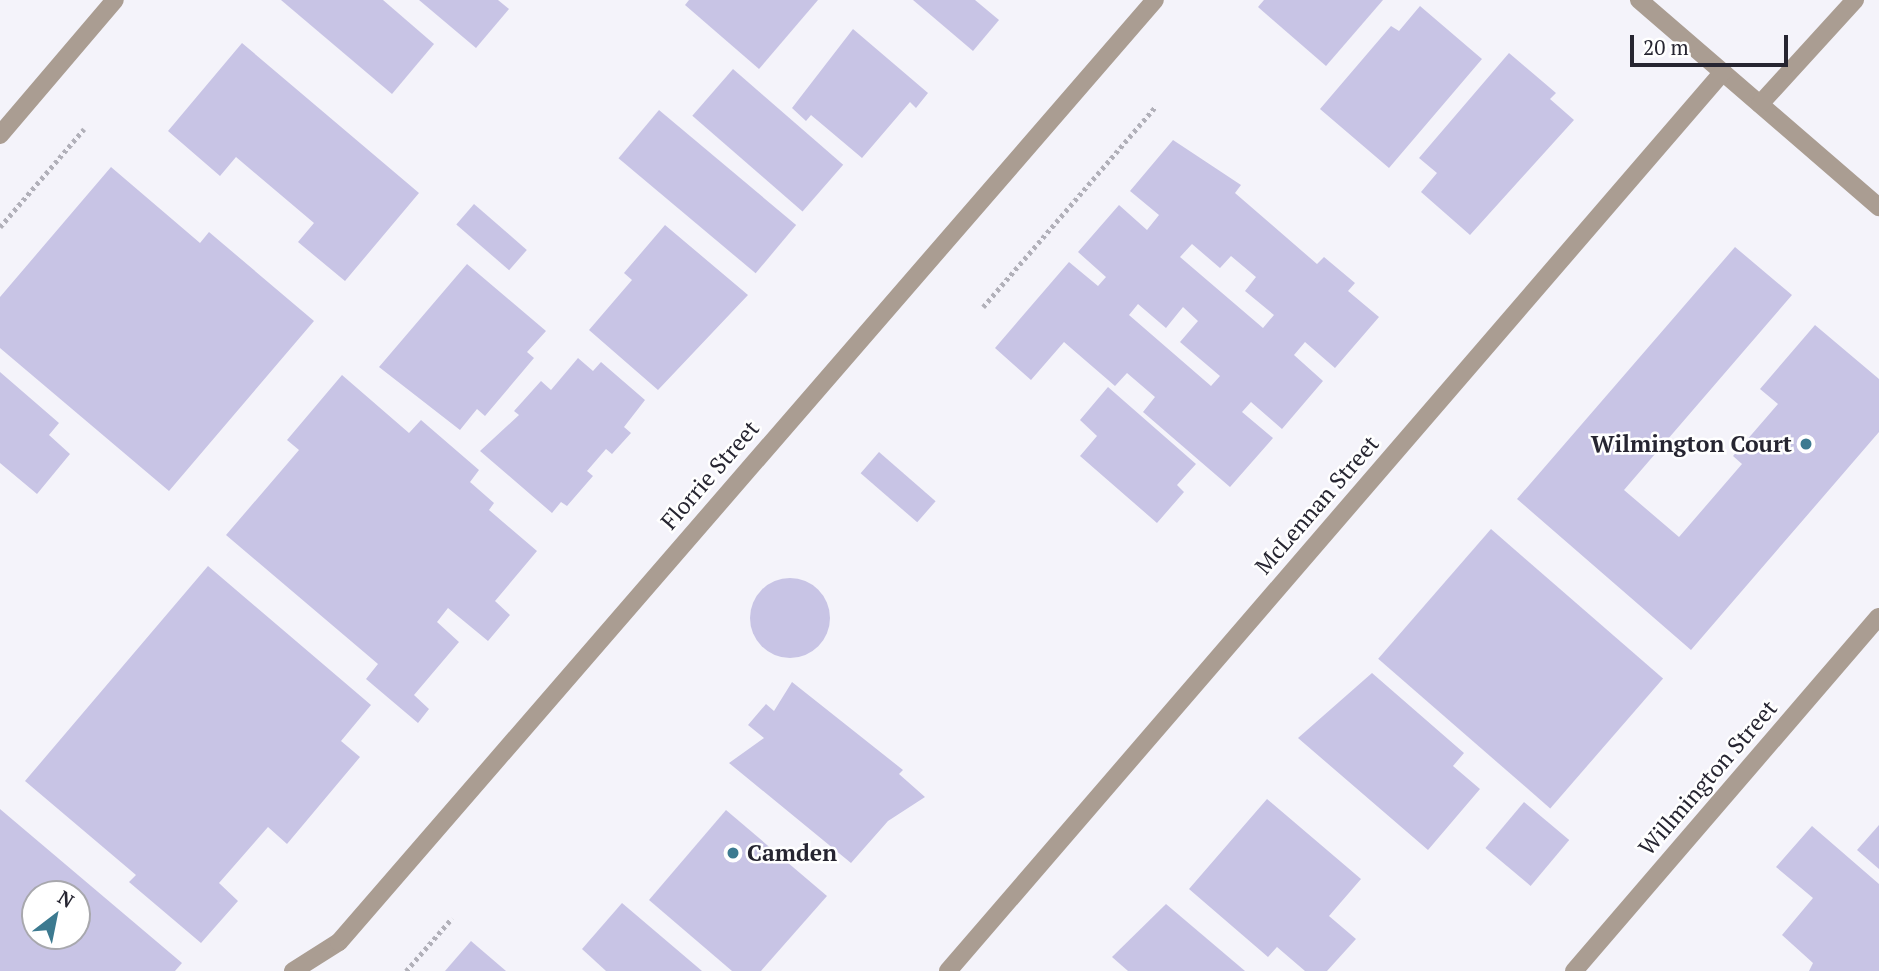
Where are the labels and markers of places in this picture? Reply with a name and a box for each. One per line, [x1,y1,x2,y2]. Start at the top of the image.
place label: Wilmington Court [1591,430,1792,458]
marker: Wilmington Court [1798,436,1814,452]
place label: Camden [747,839,837,867]
marker: Camden [725,845,741,861]

